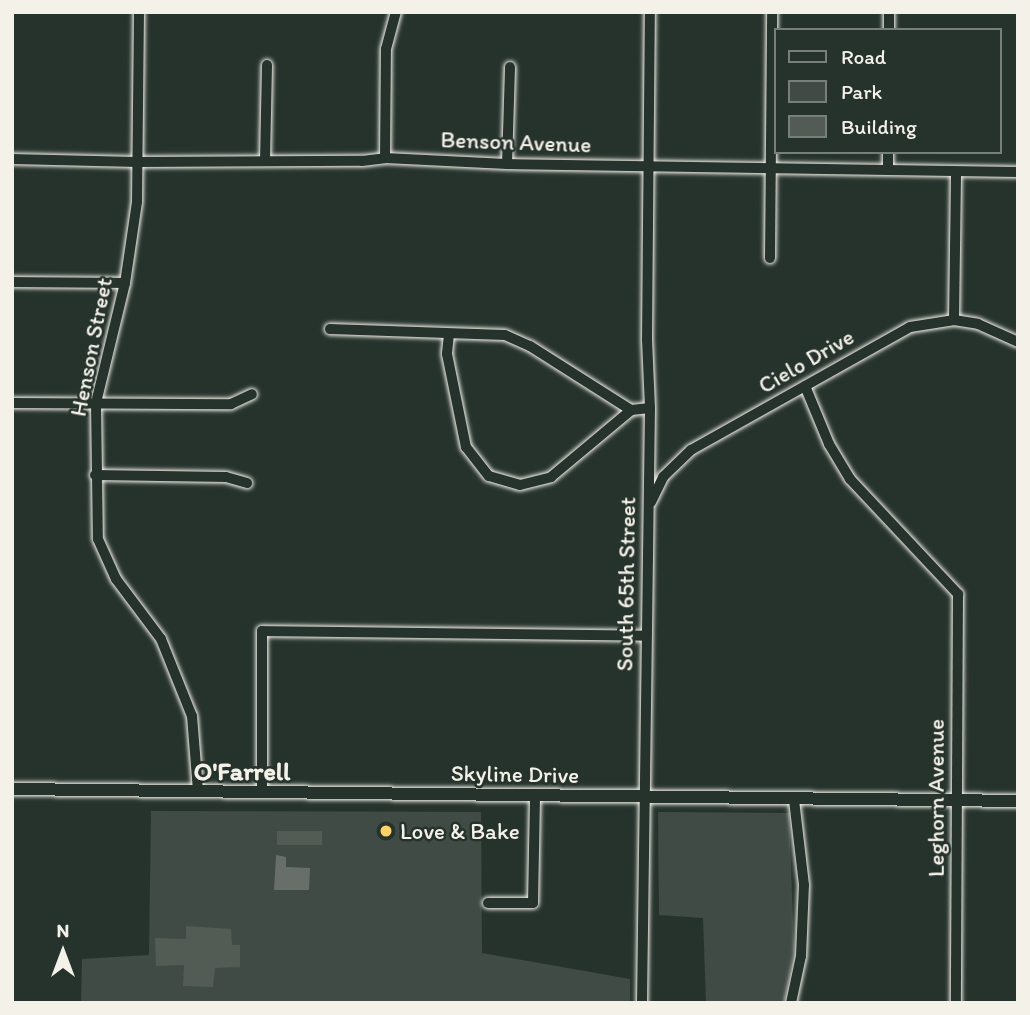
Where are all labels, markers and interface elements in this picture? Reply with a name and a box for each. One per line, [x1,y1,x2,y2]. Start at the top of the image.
legend [774,28,1002,154]
text: Road [841,44,886,69]
text: Park [841,79,882,104]
text: Building [841,114,917,139]
street label: Benson Avenue [440,126,592,158]
street label: Henson Street [64,275,118,419]
street label: Cielo Drive [753,322,859,400]
street label: South 65th Street [611,497,641,671]
street label: Leghorn Avenue [922,719,950,877]
district label: O'Farrell [194,756,290,788]
street label: Skyline Drive [450,759,580,789]
place label: Love & Bake [400,817,520,845]
marker: Love & Bake [378,823,394,839]
north arrow [28,917,98,987]
text: N [57,919,69,942]

